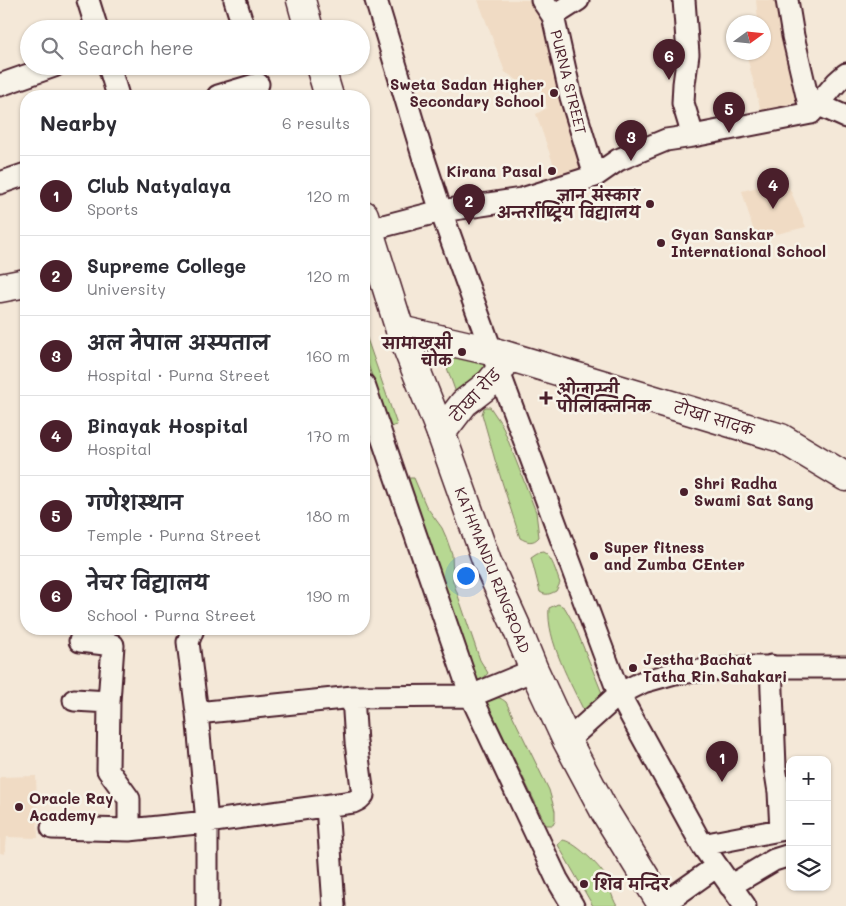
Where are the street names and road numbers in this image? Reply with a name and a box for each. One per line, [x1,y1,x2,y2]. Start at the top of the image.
street label: PURNA STREET [546,28,592,136]
street label: टोखा रोड [444,363,505,426]
street label: टोखा सादक [671,395,758,440]
street label: KATHMANDU RINGROAD [450,484,536,656]

